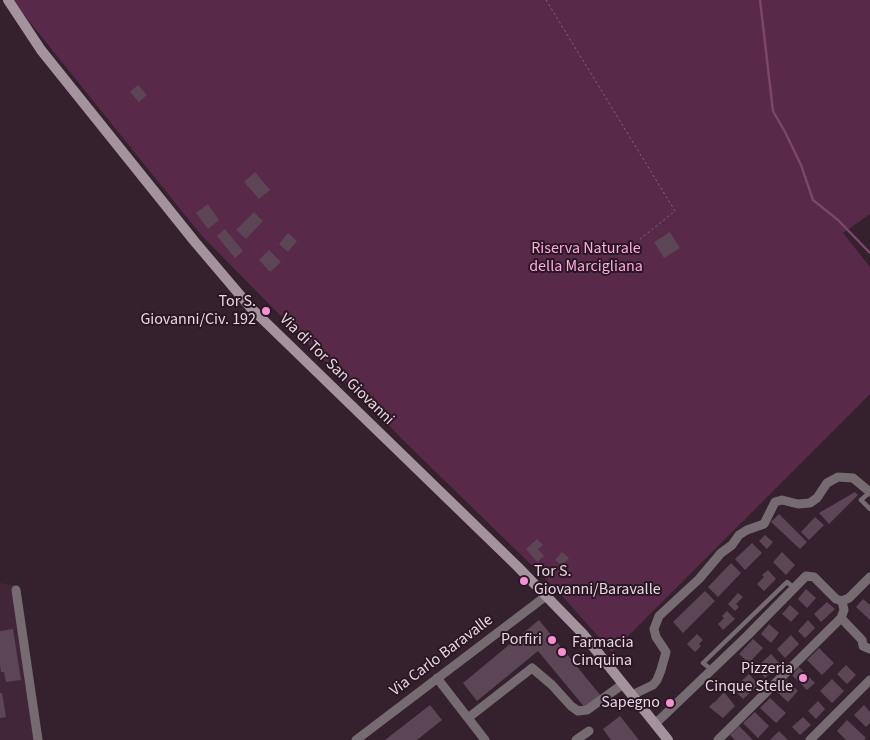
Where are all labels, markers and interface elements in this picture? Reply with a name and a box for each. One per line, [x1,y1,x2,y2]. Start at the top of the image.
park label: Riserva Naturale della Marcigliana [529,239,643,277]
place label: Tor S. Giovanni/Civ. 192 [140,292,256,330]
marker: Tor S. Giovanni/Civ. 192 [260,305,272,317]
street label: Via di Tor San Giovanni [275,310,397,430]
place label: Tor S. Giovanni/Baravalle [534,562,661,600]
marker: Tor S. Giovanni/Baravalle [518,575,530,587]
street label: Via Carlo Baravalle [387,611,497,701]
place label: Porfiri [501,630,542,650]
place label: Farmacia Cinquina [572,633,634,671]
marker: Porfiri [546,634,558,646]
marker: Farmacia Cinquina [556,646,568,658]
place label: Pizzeria Cinque Stelle [705,659,793,697]
marker: Pizzeria Cinque Stelle [797,672,809,684]
place label: Sapegno [601,693,660,713]
marker: Sapegno [664,697,676,709]

